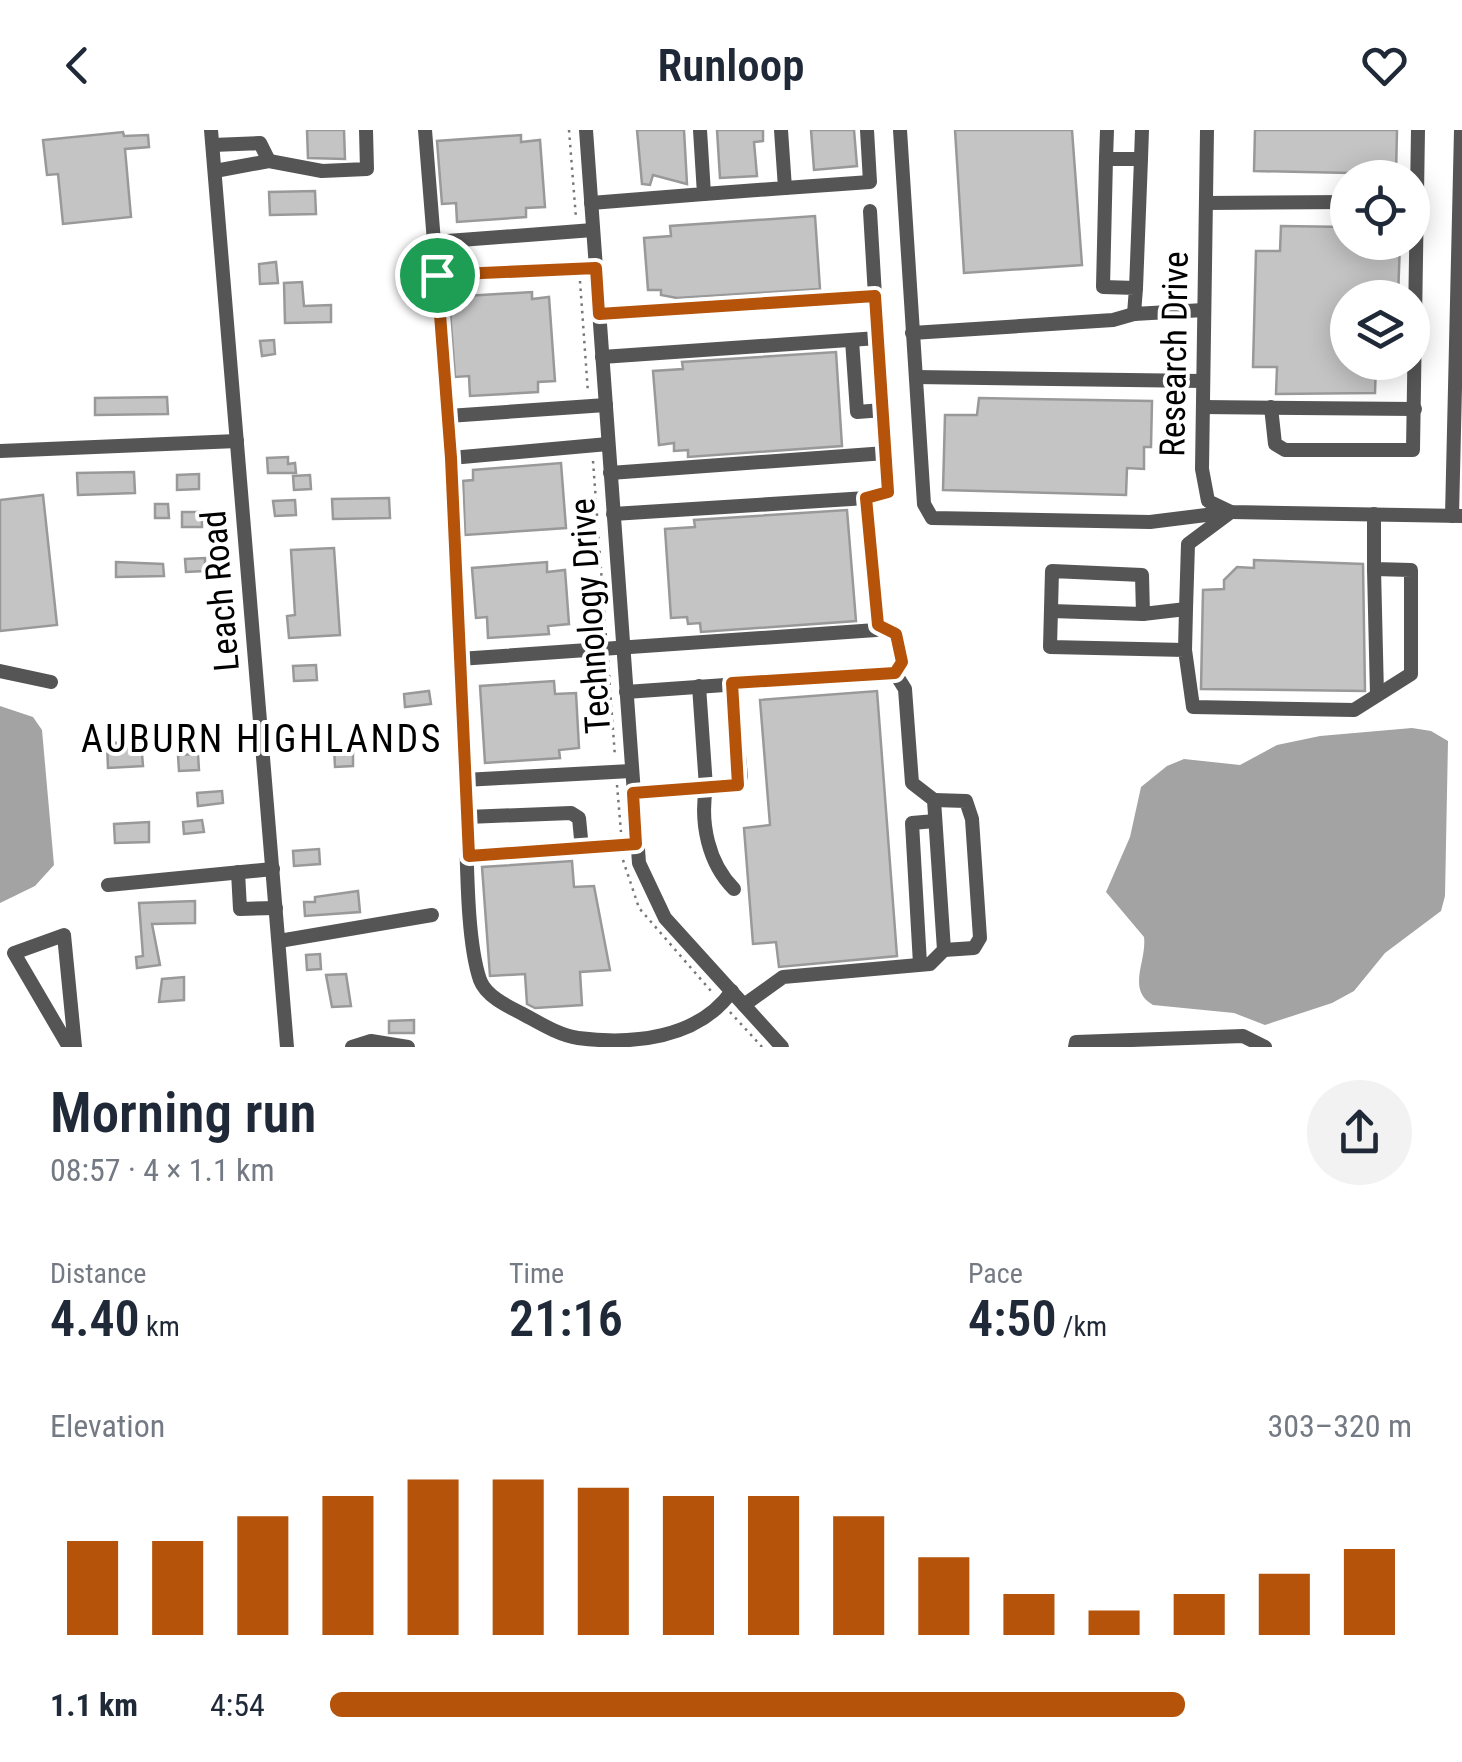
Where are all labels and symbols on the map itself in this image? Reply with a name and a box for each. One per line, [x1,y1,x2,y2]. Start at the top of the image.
pin [395,233,480,318]
street label: Research Drive [1152,251,1197,457]
street label: Technology Drive [562,497,619,735]
street label: Leach Road [193,509,248,673]
district label: AUBURN HIGHLANDS [81,717,443,761]

